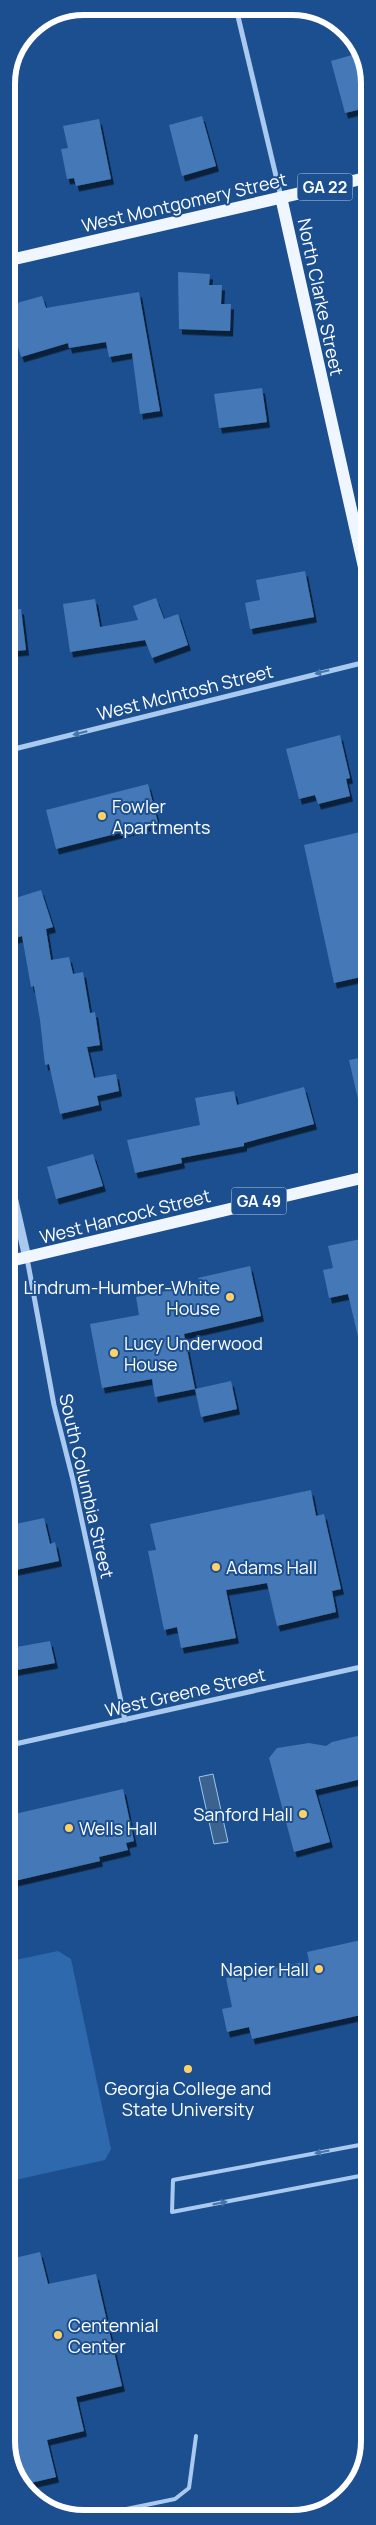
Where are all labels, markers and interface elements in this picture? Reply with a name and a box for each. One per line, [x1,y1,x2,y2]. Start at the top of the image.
street label: West Montgomery Street [79,167,289,237]
road number: GA 22 [298,173,352,200]
street label: North Clarke Street [293,216,349,378]
street label: West McIntosh Street [95,659,275,725]
one-way arrow [315,668,330,676]
one-way arrow [72,729,87,737]
place label: Fowler Apartments [112,794,211,839]
marker: Fowler Apartments [96,810,108,822]
street label: West Hancock Street [37,1183,213,1249]
road number: GA 49 [232,1188,286,1214]
place label: Lindrum-Humber-White House [24,1275,220,1320]
marker: Lindrum-Humber-White House [224,1291,236,1303]
place label: Lucy Underwood House [124,1331,263,1376]
marker: Lucy Underwood House [108,1347,120,1359]
street label: South Columbia Street [54,1391,120,1581]
place label: Adams Hall [226,1555,317,1579]
marker: Adams Hall [210,1561,222,1573]
street label: West Greene Street [102,1662,268,1722]
place label: Sanford Hall [193,1802,293,1826]
marker: Sanford Hall [297,1808,309,1820]
place label: Wells Hall [79,1816,157,1840]
marker: Wells Hall [63,1822,75,1834]
place label: Napier Hall [220,1957,309,1981]
marker: Napier Hall [313,1963,325,1975]
marker: Georgia College and State University [182,2063,194,2075]
place label: Georgia College and State University [105,2076,271,2121]
one-way arrow [314,2148,329,2156]
one-way arrow [212,2199,227,2207]
place label: Centennial Center [68,2313,159,2358]
marker: Centennial Center [52,2329,64,2341]

